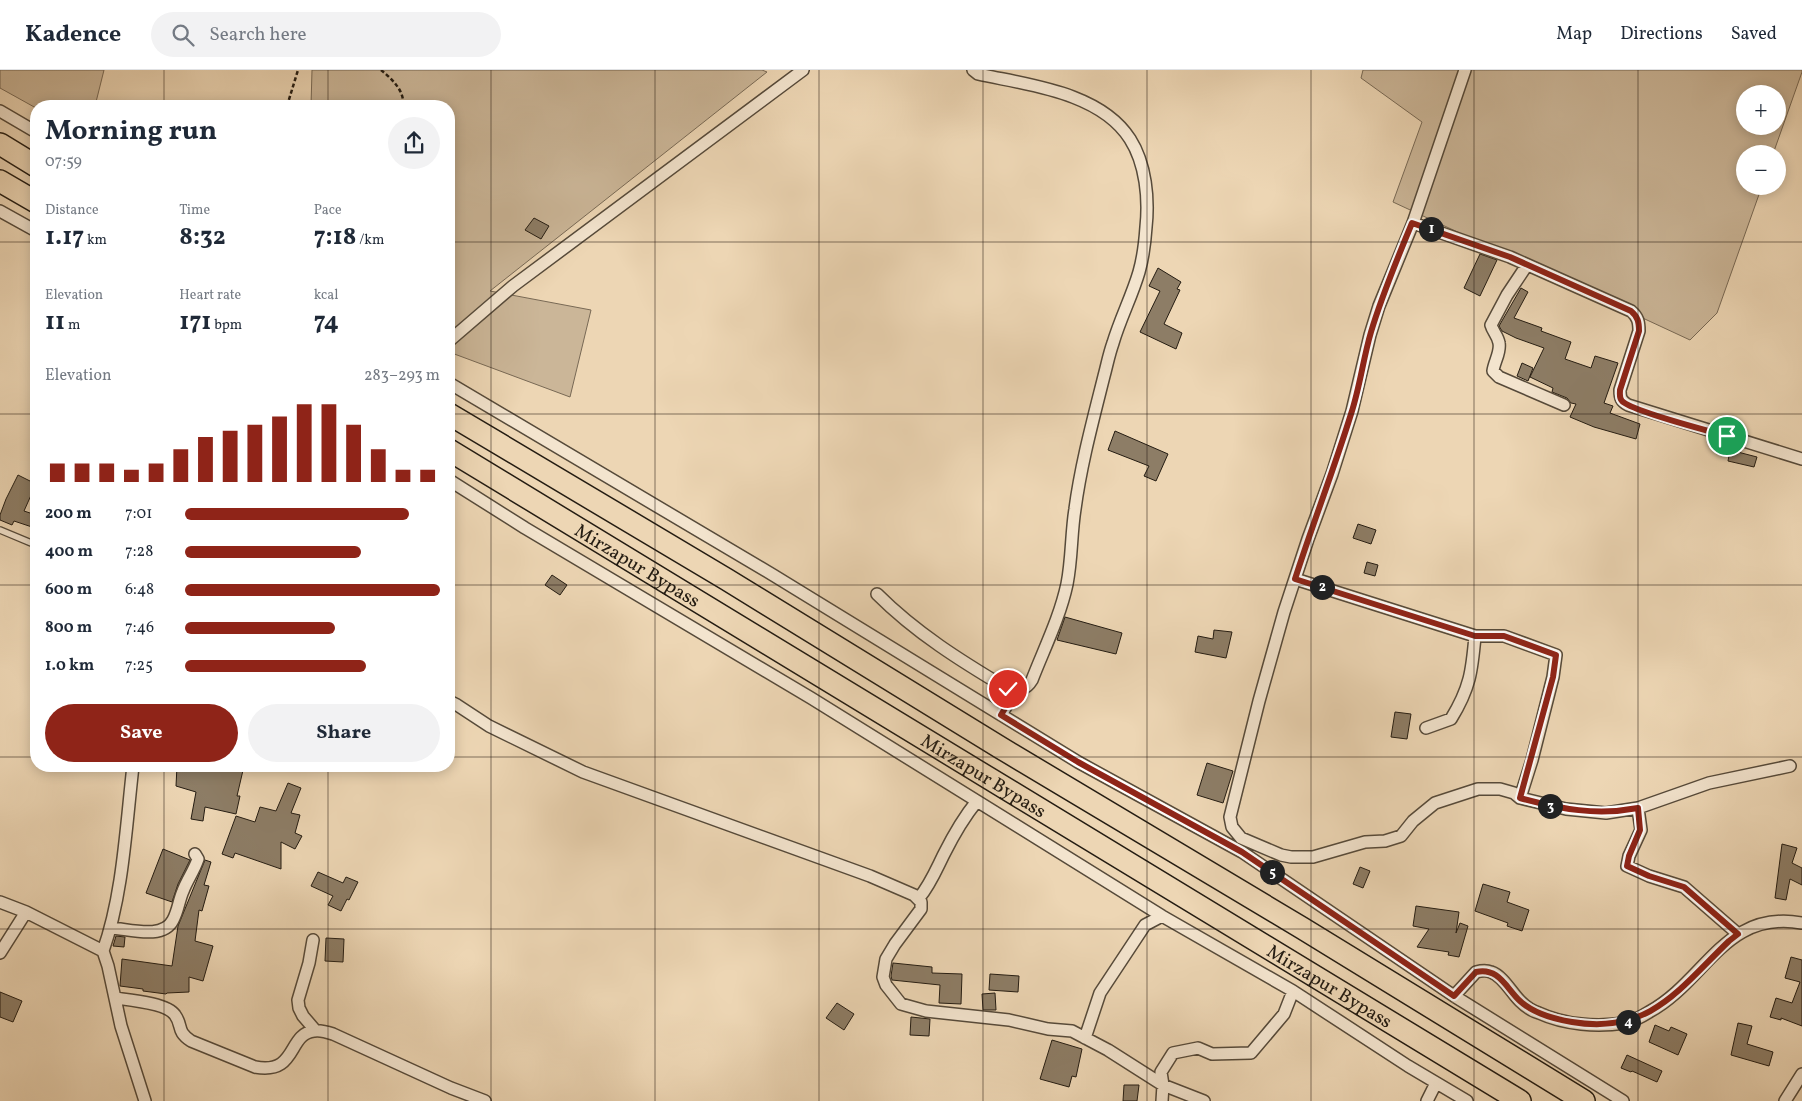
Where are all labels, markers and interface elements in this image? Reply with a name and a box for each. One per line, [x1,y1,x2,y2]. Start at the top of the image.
search box [151,12,501,57]
text: Kadence [25,18,121,52]
icon: search [169,21,197,49]
text: Search here [209,22,307,48]
text: Map [1556,22,1592,47]
text: Directions [1620,22,1703,47]
text: Saved [1731,22,1777,47]
map controls [1736,85,1786,195]
button: + [1736,85,1786,135]
text: Morning run [45,112,217,151]
button: share [388,117,440,169]
button: − [1736,145,1786,195]
text: 07:59 [45,151,82,173]
text: Distance [45,201,99,220]
text: Time [179,201,210,220]
text: Pace [314,201,342,220]
pin: 1 [1418,216,1444,242]
text: 1.17 [45,220,84,255]
text: 8:32 [179,220,226,255]
text: 7:18 [314,220,356,255]
text: 1 [1429,220,1434,239]
text: km [84,231,107,250]
text: /km [356,231,384,250]
text: Elevation [45,286,103,305]
text: Heart rate [179,286,241,305]
text: kcal [314,286,339,305]
text: 11 [45,305,65,340]
text: 171 [179,305,211,340]
text: 74 [314,305,339,340]
text: m [65,316,80,335]
text: bpm [211,316,242,335]
text: Elevation [45,365,112,387]
text: 283–293 m [364,365,440,387]
pin [1706,415,1748,457]
icon: arrive [1713,422,1741,450]
text: 200 m [45,503,92,525]
text: 7:01 [125,503,152,525]
street label: Mirzapur Bypass [569,518,704,615]
text: 400 m [45,541,93,563]
text: 7:28 [125,541,153,563]
pin: 2 [1310,574,1334,600]
text: 2 [1319,578,1326,597]
text: 600 m [45,579,92,601]
text: 6:48 [125,579,154,601]
text: 800 m [45,617,92,639]
text: 7:46 [125,617,154,639]
text: 1.0 km [45,655,94,677]
text: 7:25 [125,655,153,677]
pin [987,668,1029,710]
icon: check [994,675,1022,703]
button: Save [45,704,238,762]
button: Share [248,704,440,762]
street label: Mirzapur Bypass [915,729,1051,825]
pin: 3 [1538,794,1562,818]
text: 3 [1547,797,1554,816]
pin: 5 [1260,860,1284,884]
text: 5 [1269,863,1276,882]
street label: Mirzapur Bypass [1261,939,1397,1035]
pin: 4 [1616,1010,1640,1034]
text: 4 [1624,1013,1633,1032]

